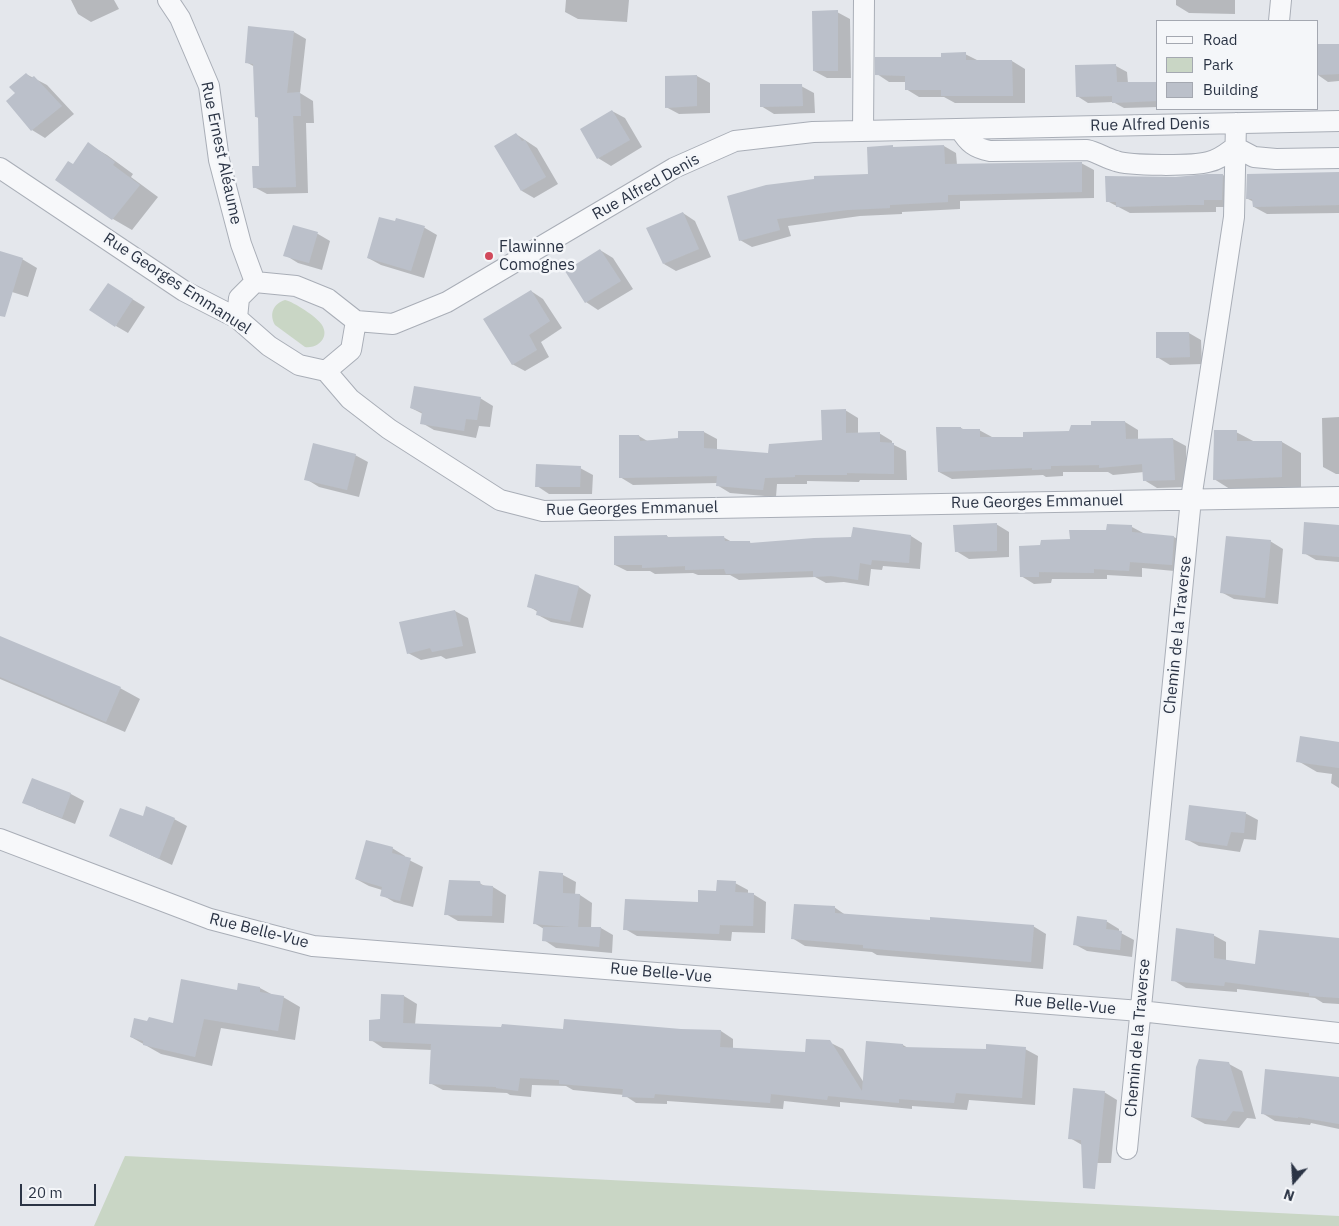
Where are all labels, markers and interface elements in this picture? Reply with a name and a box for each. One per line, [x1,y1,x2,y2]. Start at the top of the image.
legend [1156,20,1319,110]
text: Road [1203,30,1238,49]
text: Park [1203,55,1233,74]
street label: Rue Ernest Aléaume [196,80,246,226]
text: Building [1203,80,1258,99]
street label: Rue Alfred Denis [1090,114,1210,136]
street label: Rue Alfred Denis [589,150,703,224]
street label: Rue Georges Emmanuel [100,229,254,339]
place label: Flawinne Comognes [499,237,575,275]
marker: Flawinne Comognes [483,250,495,262]
street label: Rue Georges Emmanuel [951,491,1123,513]
street label: Rue Georges Emmanuel [546,498,718,520]
street label: Chemin de la Traverse [1160,555,1196,715]
street label: Rue Belle-Vue [207,909,311,953]
street label: Chemin de la Traverse [1122,958,1154,1118]
street label: Rue Belle-Vue [609,959,713,987]
street label: Rue Belle-Vue [1013,991,1117,1019]
north arrow [1269,1156,1319,1206]
scale bar [22,1174,99,1206]
text: 20 m [28,1183,63,1202]
text: N [1281,1185,1297,1205]

